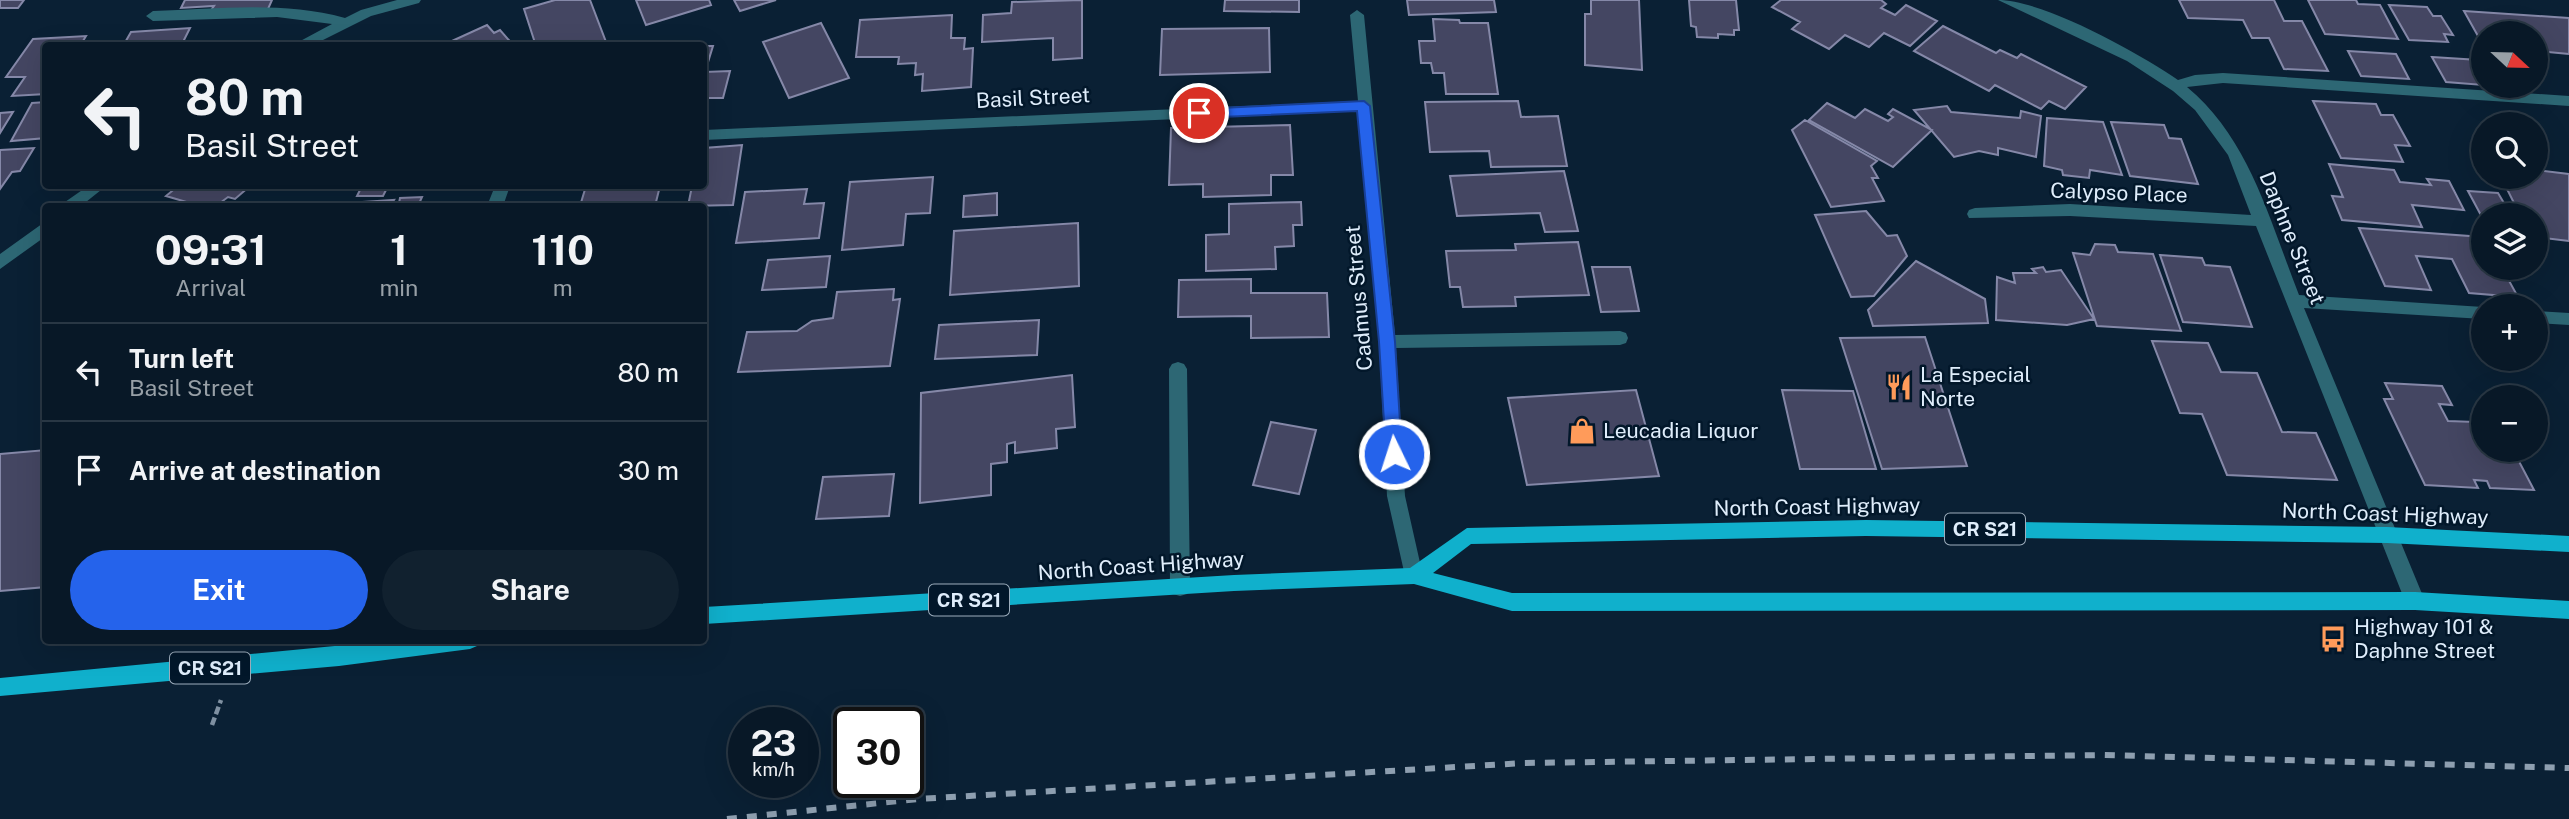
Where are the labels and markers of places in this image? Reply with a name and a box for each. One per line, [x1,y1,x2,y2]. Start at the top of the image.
pin [1169,83,1229,143]
place label: La Especial Norte [1920,362,2031,411]
restaurant icon: La Especial Norte [1884,372,1914,402]
shop icon: Leucadia Liquor [1567,416,1597,446]
place label: Leucadia Liquor [1603,418,1758,443]
place label: Highway 101 & Daphne Street [2354,614,2495,663]
bus stop icon: Highway 101 & Daphne Street [2318,624,2348,654]

